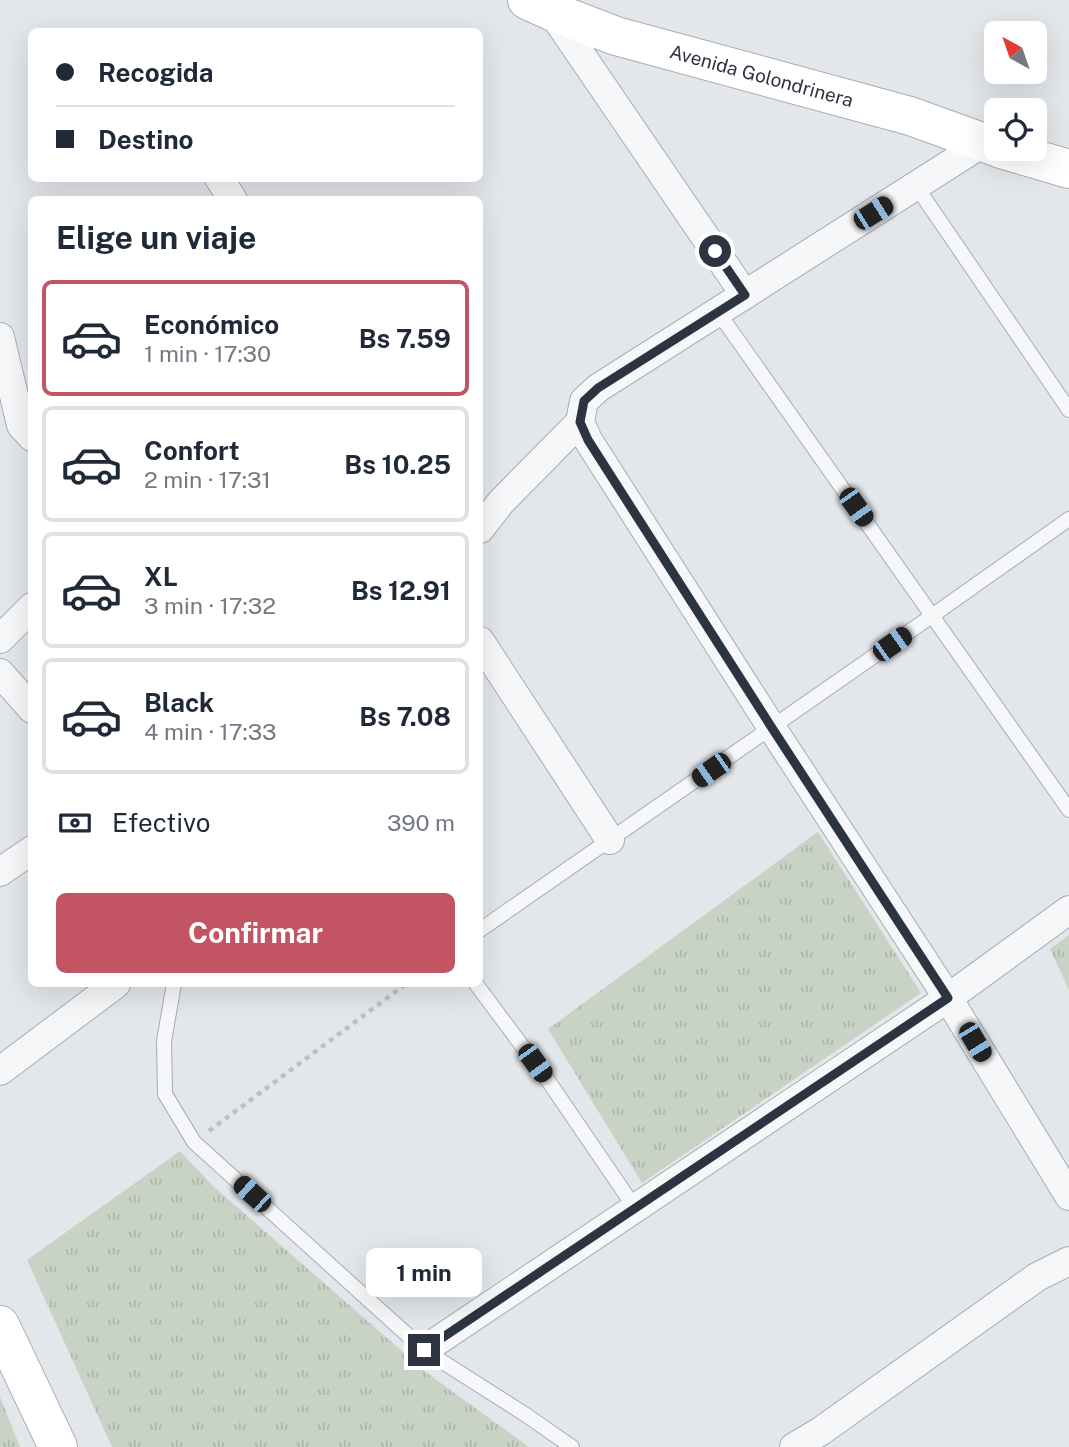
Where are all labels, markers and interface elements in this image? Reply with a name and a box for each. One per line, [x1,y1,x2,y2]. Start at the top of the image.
north arrow [984,21,1046,84]
map controls [984,21,1047,161]
street label: Avenida Golondrinera [667,40,856,111]
text: Recogida [98,57,213,88]
button: locate [984,98,1047,161]
text: Destino [98,124,194,155]
car [850,193,897,233]
text: Elige un viaje [56,219,256,256]
route start [699,235,731,267]
icon: car [60,307,123,370]
text: Económico [144,309,279,340]
text: Bs 7.59 [359,323,451,354]
text: 1 min · 17:30 [144,340,271,367]
icon: car [60,433,123,496]
text: Confort [144,435,240,466]
text: Bs 10.25 [344,449,451,480]
text: 2 min · 17:31 [144,466,271,493]
car [836,484,877,530]
icon: car [60,559,123,622]
text: XL [144,561,178,592]
text: Bs 12.91 [351,575,451,606]
text: 3 min · 17:32 [144,592,276,619]
car [869,623,916,665]
icon: car [60,685,123,748]
text: Black [144,687,214,718]
text: Bs 7.08 [359,701,451,732]
text: 4 min · 17:33 [144,718,277,745]
car [688,749,735,791]
icon: cash [56,804,94,842]
text: Efectivo [112,807,210,838]
text: 390 m [387,809,455,836]
button: Confirmar [56,893,455,973]
car [956,1019,995,1065]
car [515,1040,556,1086]
car [230,1172,275,1216]
callout: 1 min [366,1248,482,1298]
text: 1 min [396,1259,452,1286]
route end [408,1334,440,1366]

